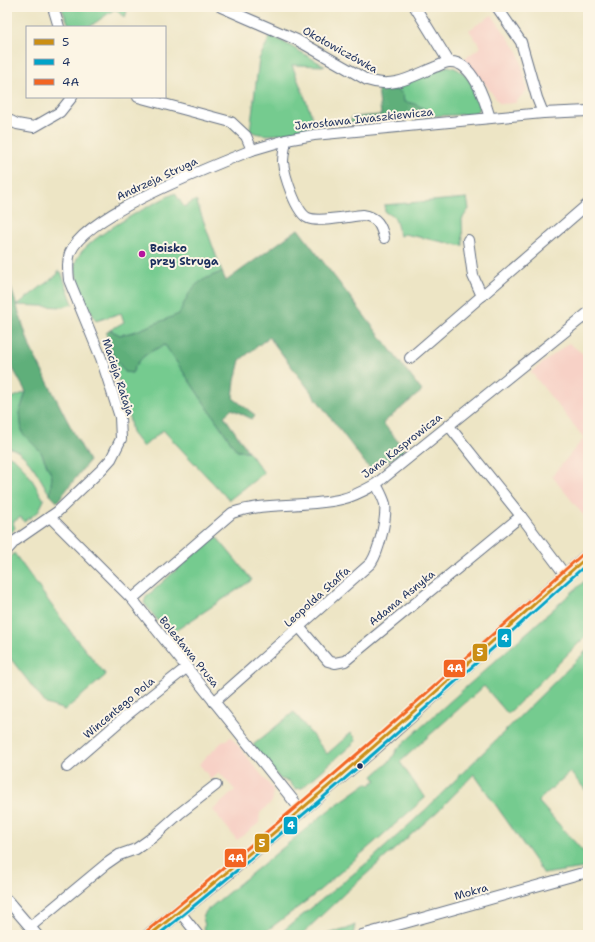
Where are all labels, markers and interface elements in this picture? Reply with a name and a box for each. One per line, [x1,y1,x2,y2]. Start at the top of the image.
street label: Okołowiczówka [300,23,380,77]
legend [26,26,166,98]
text: 5 [62,34,69,50]
text: 4 [62,54,70,70]
text: 4A [62,74,79,90]
street label: Jarosława Iwaszkiewicza [294,104,434,134]
street label: Andrzeja Struga [114,154,200,204]
place label: Boisko przy Struga [150,241,219,269]
marker: Boisko przy Struga [137,249,147,259]
street label: Macieja Rataja [98,337,138,418]
street label: Jana Kasprowicza [359,410,445,482]
street label: Leopolda Staffa [281,563,353,631]
street label: Adama Asnyka [366,567,438,629]
street label: Bolesława Prusa [156,613,222,691]
line badge: 4 [497,628,512,648]
text: 4 [501,631,509,646]
line badge: 5 [472,643,488,662]
text: 5 [477,645,484,660]
line badge: 4A [443,659,466,678]
text: 4A [447,661,464,676]
street label: Wincentego Pola [80,674,158,742]
unlabelled marker [355,761,365,771]
line badge: 4 [283,816,298,835]
text: 4 [287,818,295,833]
line badge: 5 [254,833,270,853]
text: 5 [259,836,266,851]
line badge: 4A [224,848,247,868]
text: 4A [228,851,245,866]
street label: Mokra [452,880,490,904]

